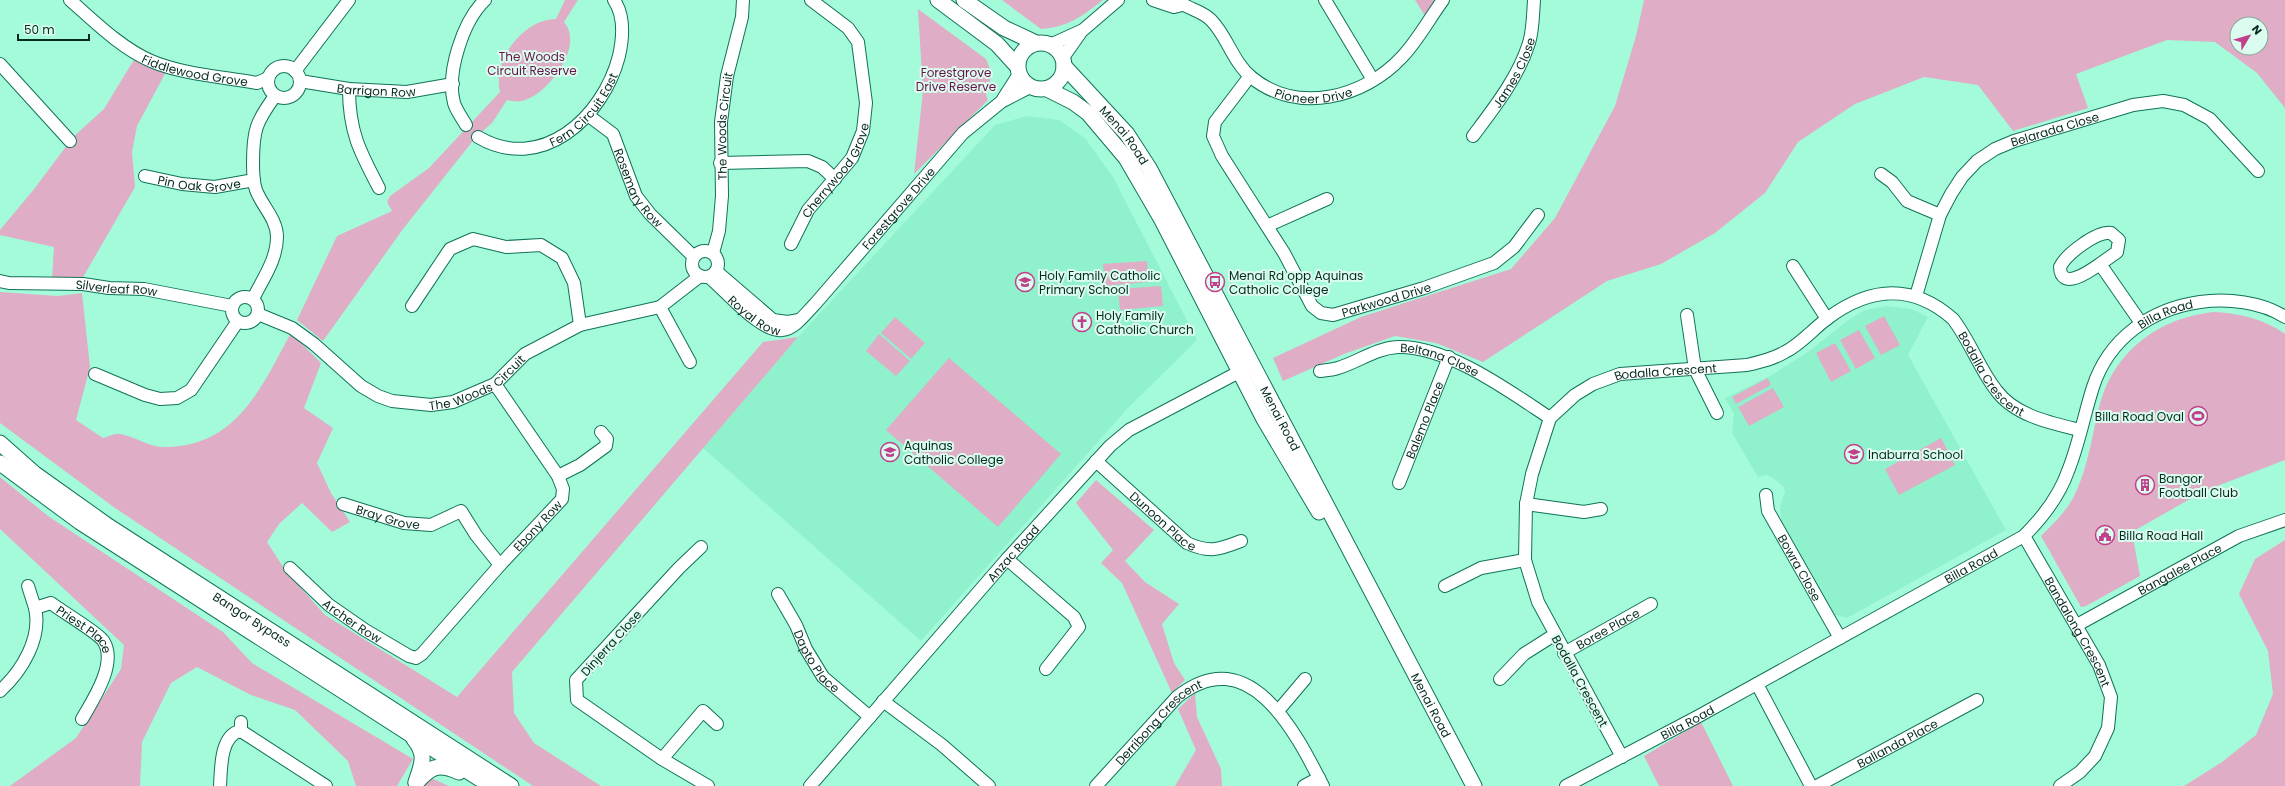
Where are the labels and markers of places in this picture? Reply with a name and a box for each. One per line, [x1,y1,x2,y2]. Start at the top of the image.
place label: Holy Family Catholic Primary School [1039,267,1161,298]
place label: Menai Rd opp Aquinas Catholic College [1229,267,1363,298]
school or university icon: Holy Family Catholic Primary School [1014,271,1036,293]
bus stop icon: Menai Rd opp Aquinas Catholic College [1204,271,1226,293]
place label: Holy Family Catholic Church [1096,307,1194,338]
church icon: Holy Family Catholic Church [1071,311,1093,333]
sports icon: Billa Road Oval [2187,405,2209,427]
place label: Billa Road Oval [2095,408,2184,425]
place label: Aquinas Catholic College [904,437,1003,468]
school or university icon: Aquinas Catholic College [879,441,901,463]
school or university icon: Inaburra School [1843,443,1865,465]
place label: Inaburra School [1868,446,1963,463]
place label: Bangor Football Club [2159,470,2238,501]
building icon: Bangor Football Club [2134,474,2156,496]
public building icon: Billa Road Hall [2094,524,2116,546]
place label: Billa Road Hall [2119,527,2203,544]

